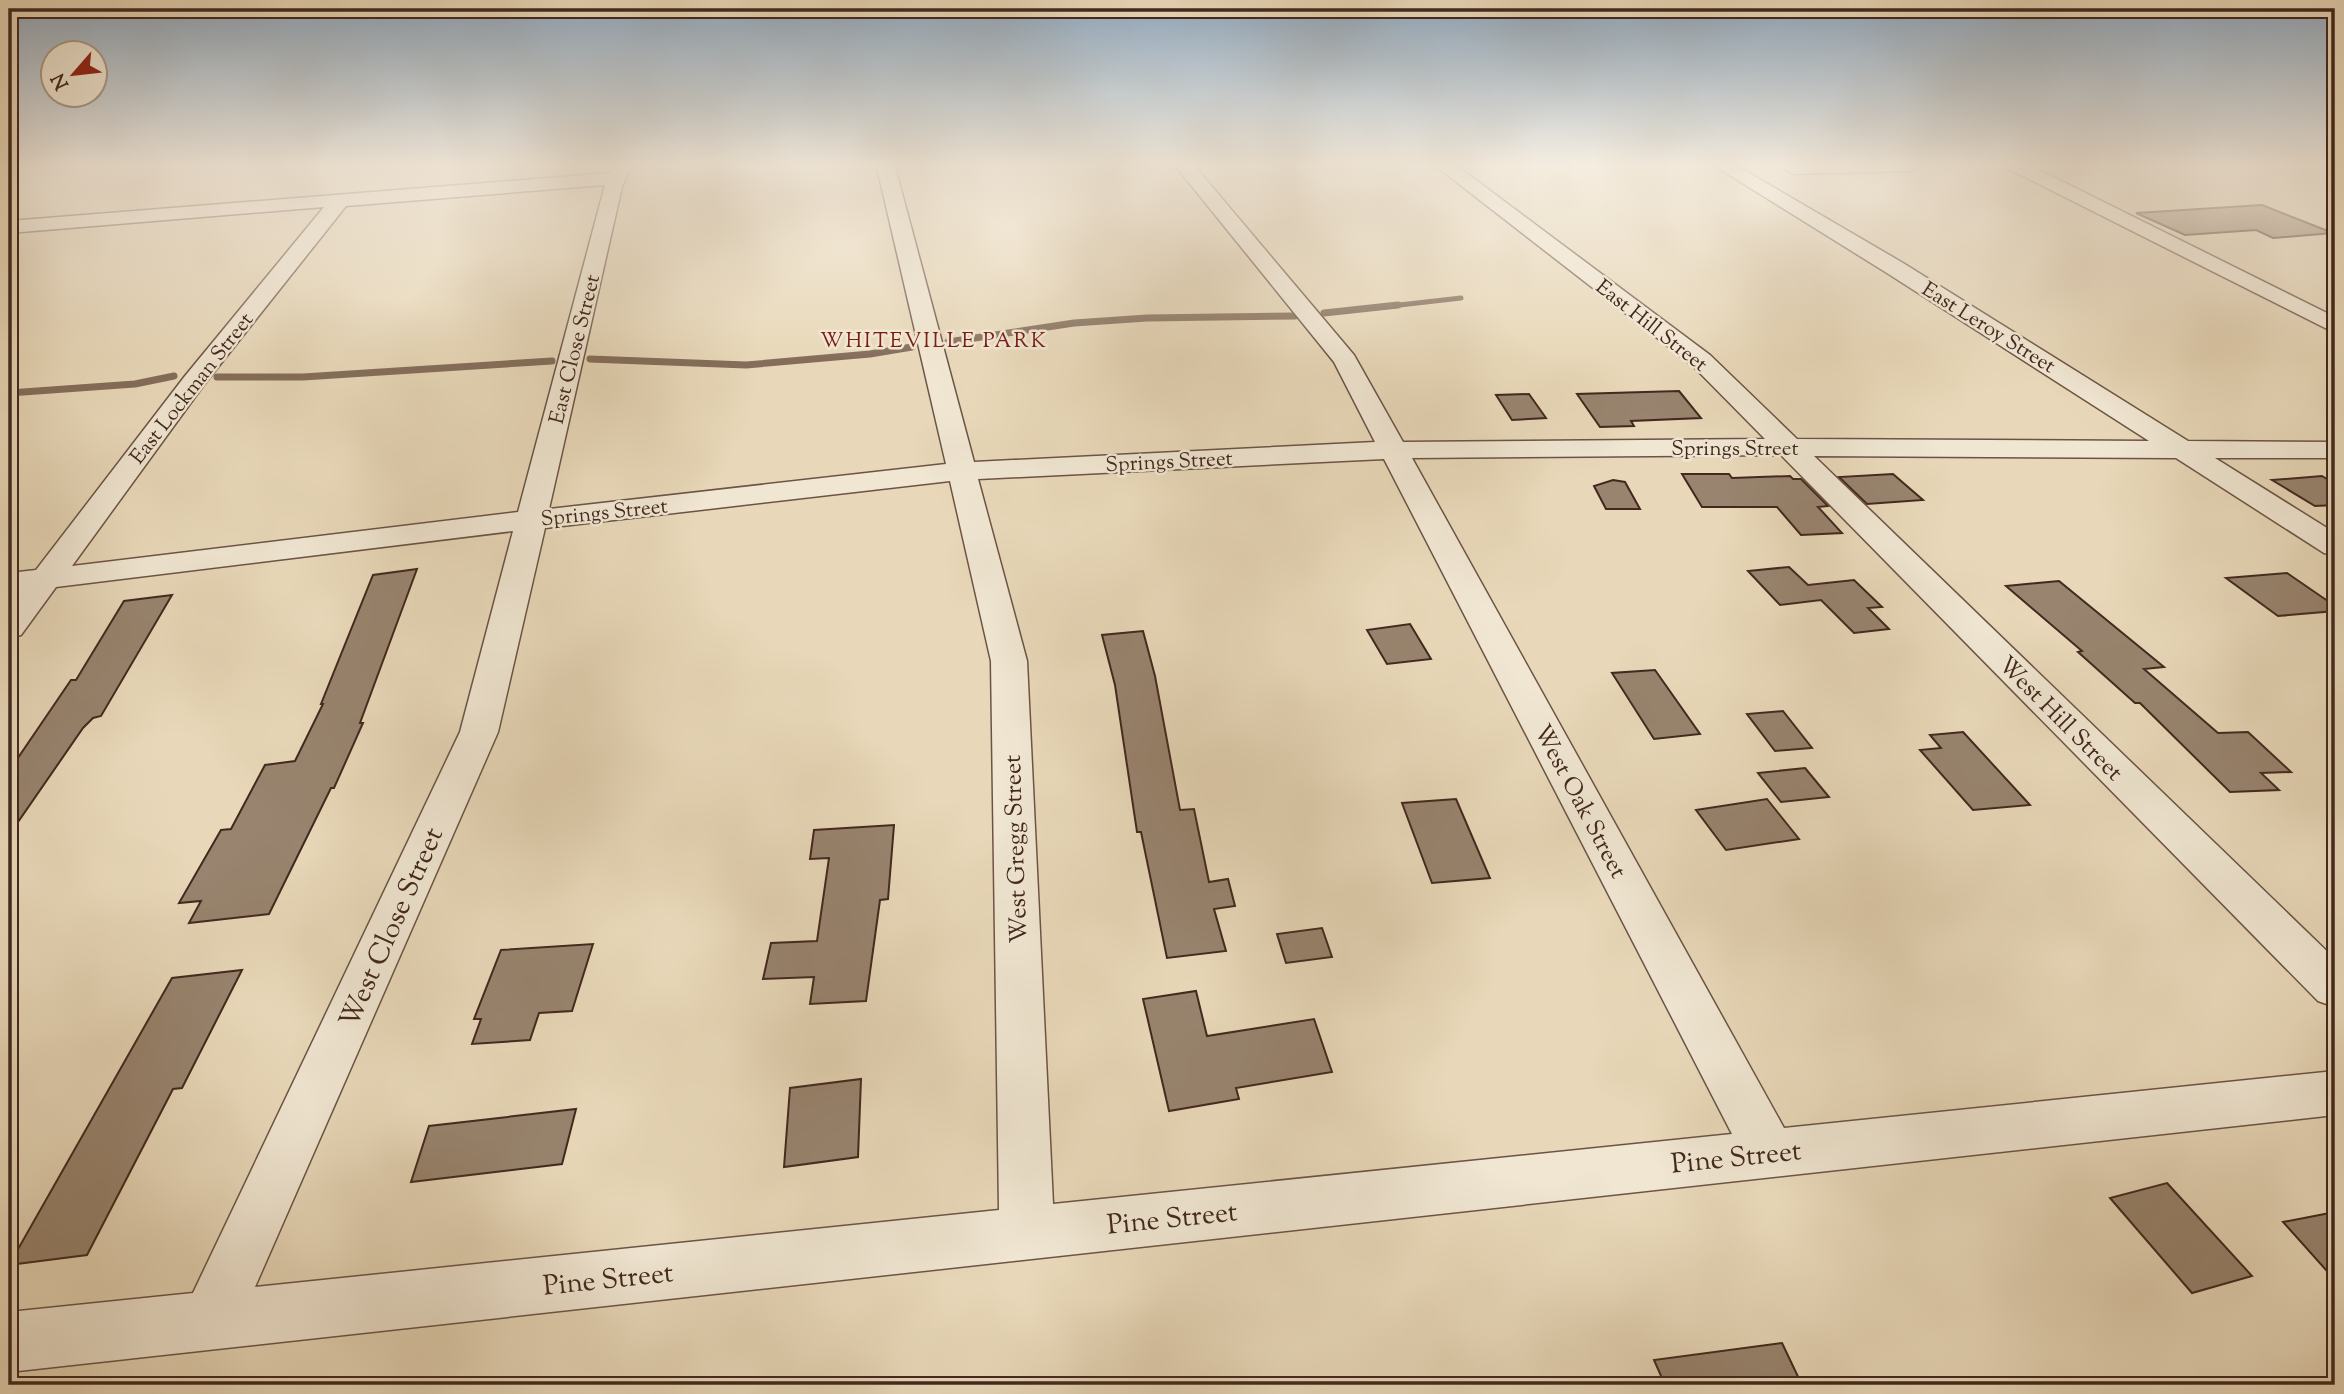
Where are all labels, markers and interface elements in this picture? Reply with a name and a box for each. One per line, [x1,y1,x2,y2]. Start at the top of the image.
north arrow [38,38,108,108]
text: N [46,68,77,94]
street label: East Close Street [543,272,609,427]
street label: East Hill Street [1588,273,1713,380]
street label: East Leroy Street [1915,276,2061,382]
street label: East Lockman Street [124,307,261,472]
district label: WHITEVILLE PARK [820,327,1048,357]
street label: Springs Street [1671,435,1799,465]
street label: Springs Street [1105,445,1234,481]
street label: Springs Street [539,492,669,536]
street label: West Hill Street [1989,649,2130,790]
street label: West Oak Street [1524,719,1634,885]
street label: West Gregg Street [997,754,1037,944]
street label: West Close Street [331,821,455,1035]
street label: Pine Street [1669,1132,1804,1186]
street label: Pine Street [1105,1193,1240,1247]
street label: Pine Street [541,1254,676,1308]

